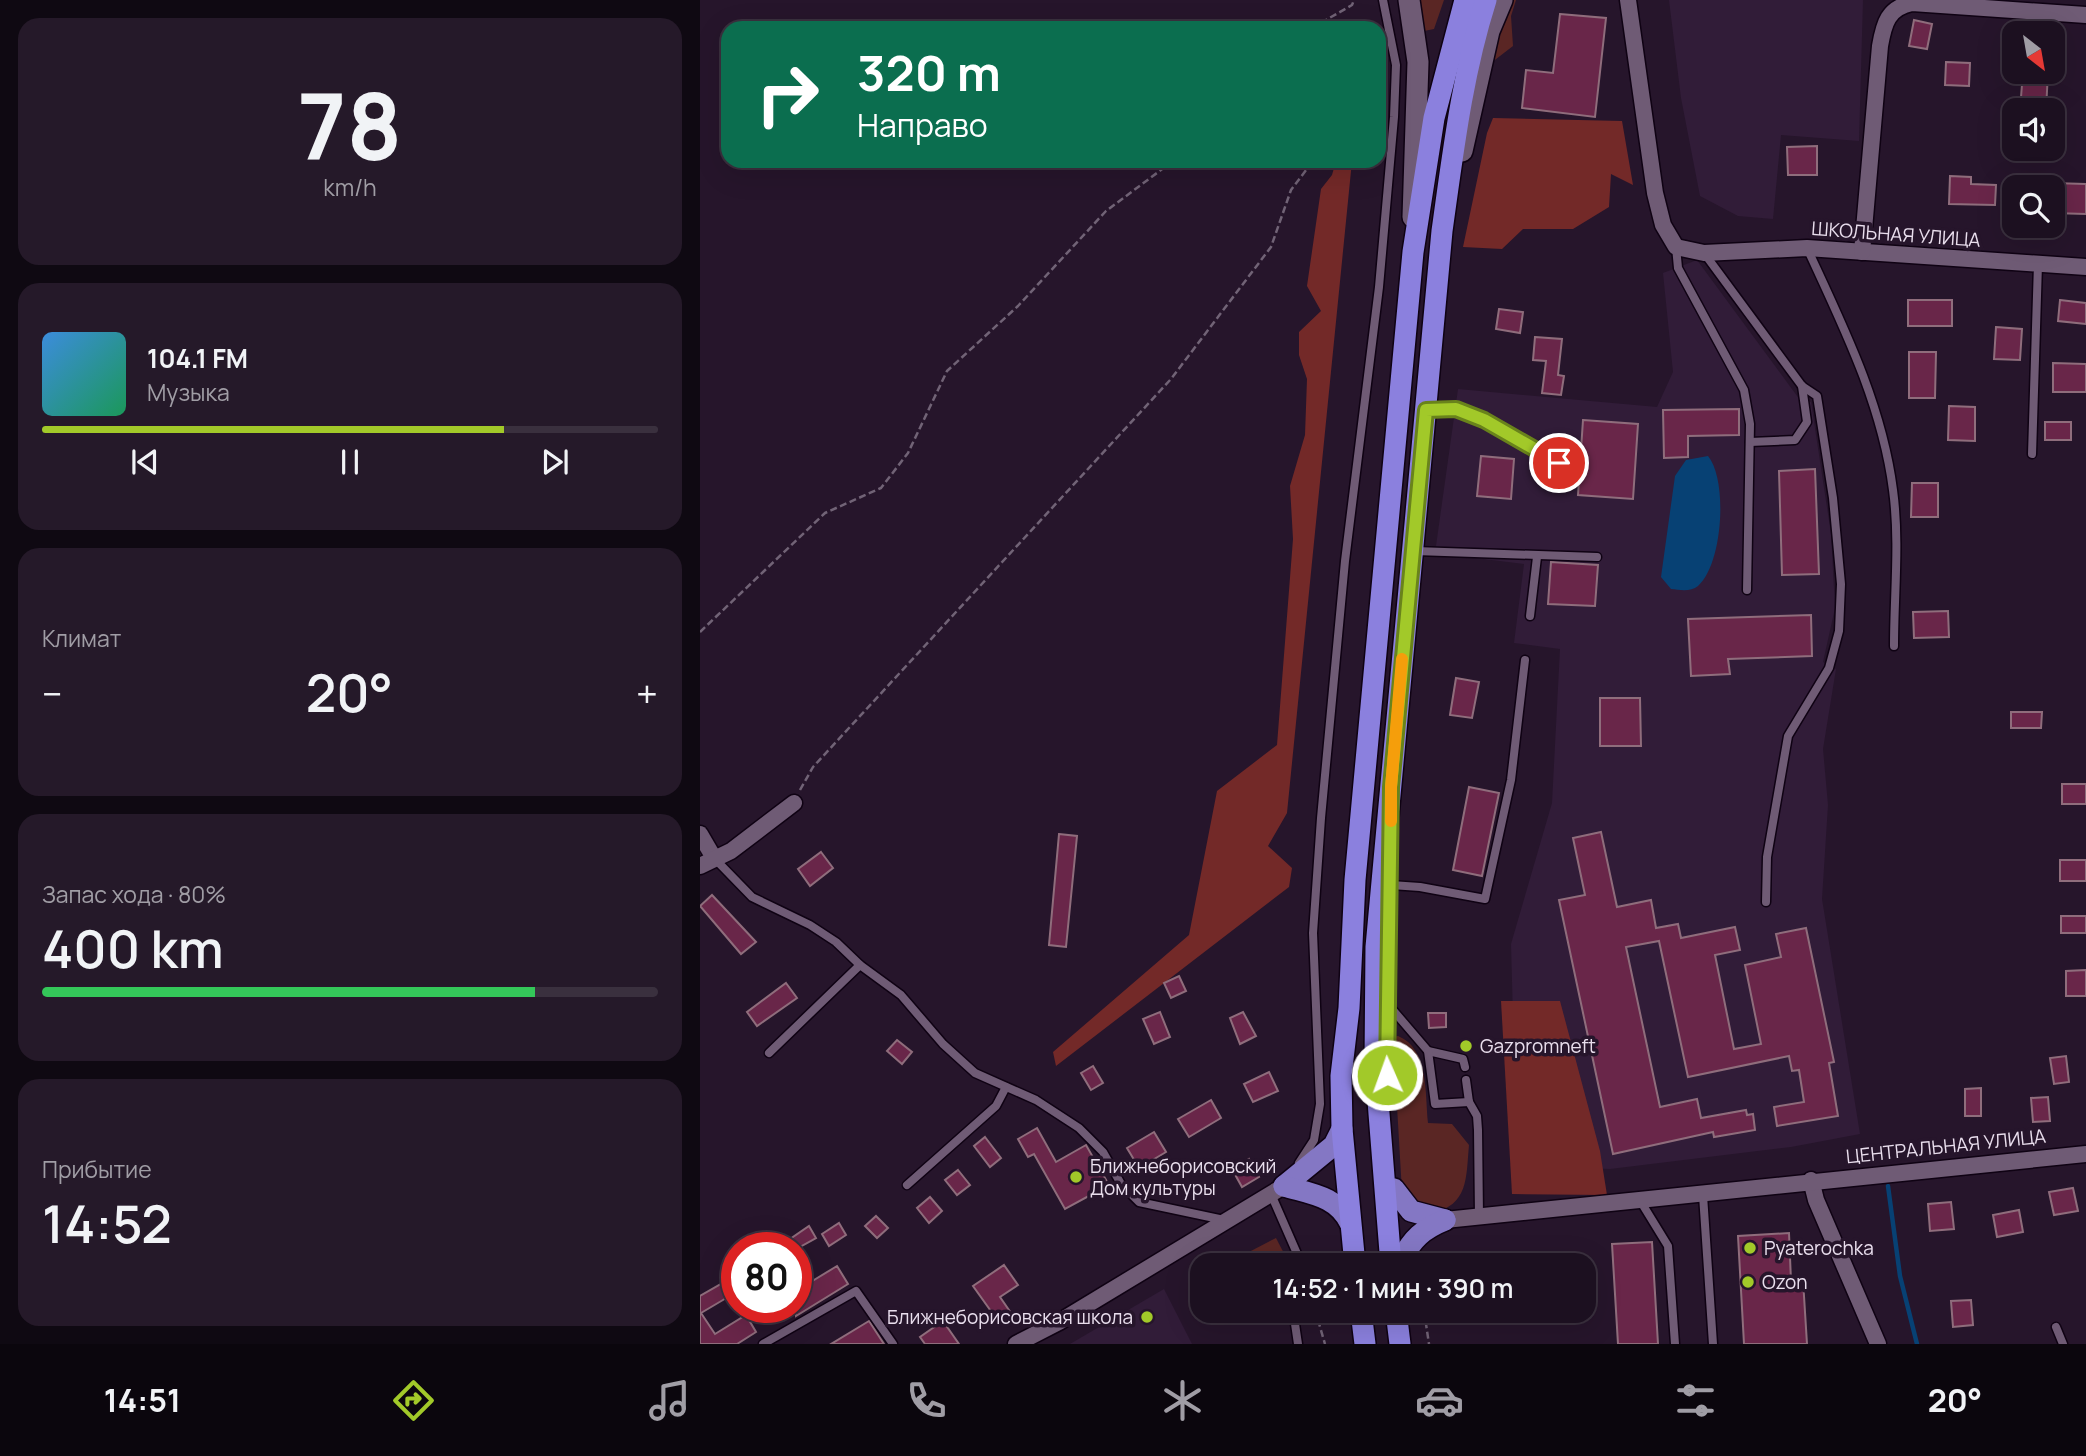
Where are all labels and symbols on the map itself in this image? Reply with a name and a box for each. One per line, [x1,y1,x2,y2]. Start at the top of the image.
north arrow [2002,21,2065,84]
street label: ШКОЛЬНАЯ УЛИЦА [1811,215,1981,253]
pin [1529,433,1589,493]
place label: Gazpromneft [1480,1033,1596,1059]
position arrow [1350,1038,1424,1112]
marker: Gazpromneft [1458,1038,1474,1054]
street label: ЦЕНТРАЛЬНАЯ УЛИЦА [1845,1123,2047,1169]
place label: Ближнеборисовский Дом культуры [1090,1153,1276,1201]
marker: Ближнеборисовский Дом культуры [1068,1169,1084,1185]
speed limit sign: 80 [721,1232,812,1323]
place label: Pyaterochka [1764,1235,1874,1261]
marker: Pyaterochka [1742,1240,1758,1256]
place label: Ozon [1762,1269,1808,1295]
marker: Ozon [1740,1274,1756,1290]
place label: Ближнеборисовская школа [887,1304,1133,1330]
marker: Ближнеборисовская школа [1139,1309,1155,1325]

